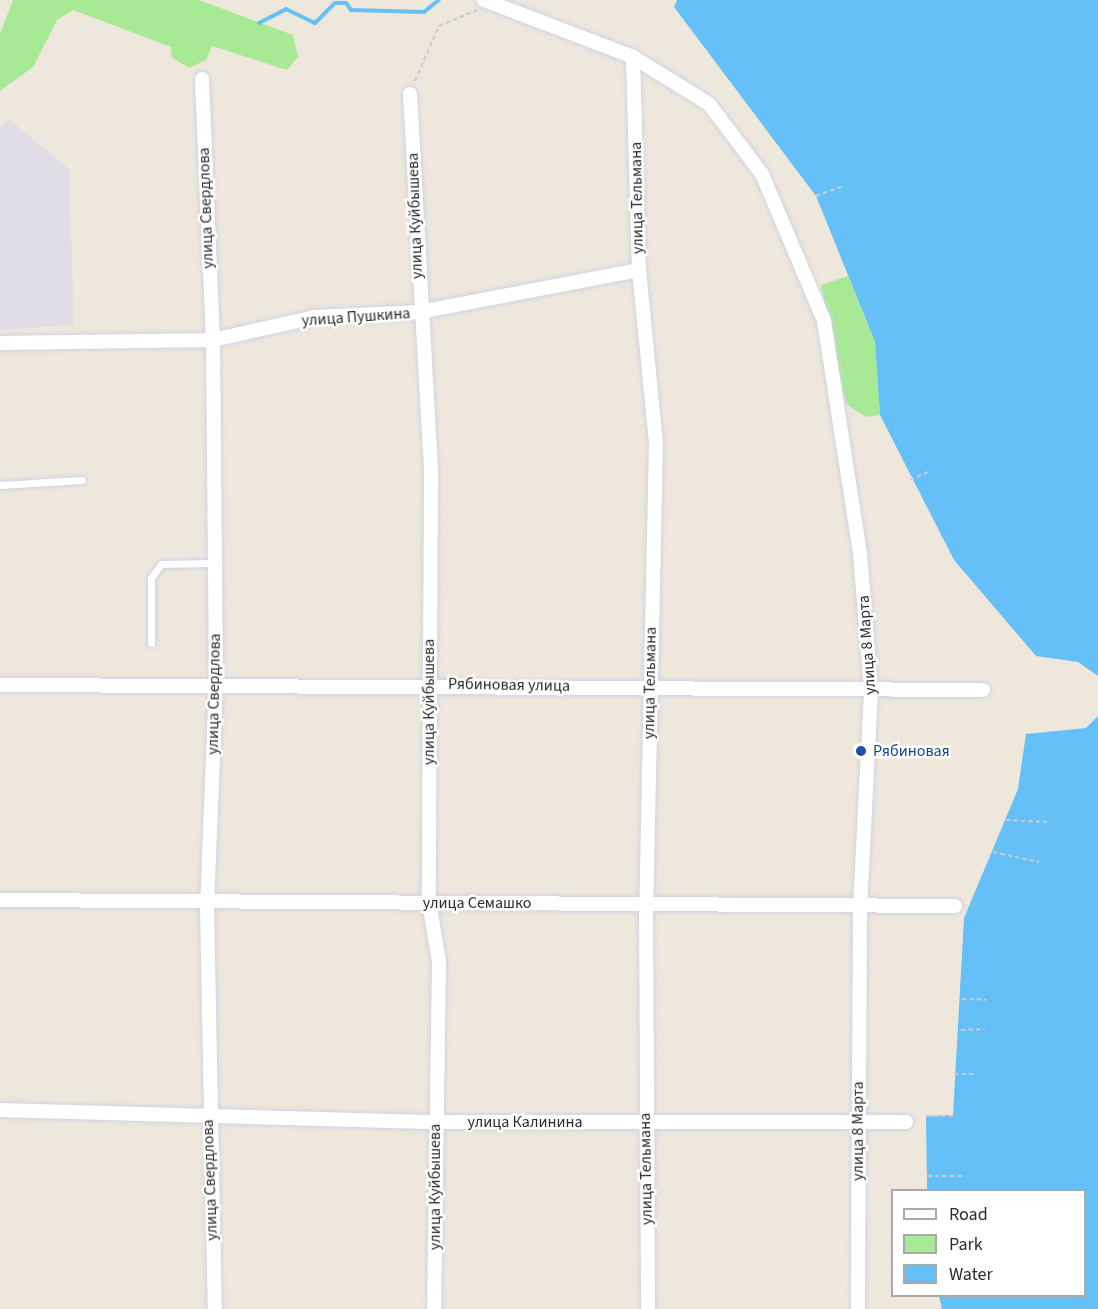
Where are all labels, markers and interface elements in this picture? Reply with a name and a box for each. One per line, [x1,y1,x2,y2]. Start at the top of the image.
street label: улица Тельмана [626,142,648,254]
street label: улица Свердлова [194,147,218,269]
street label: улица Куйбышева [403,153,427,279]
street label: улица Пушкина [301,304,411,330]
street label: улица 8 Марта [854,595,880,695]
street label: улица Тельмана [639,627,661,739]
street label: улица Свердлова [203,633,225,755]
street label: улица Куйбышева [419,639,439,765]
street label: Рябиновая улица [448,674,570,696]
place label: Рябиновая [873,741,950,761]
marker: Рябиновая [854,744,868,758]
street label: улица Семашко [423,893,531,913]
street label: улица 8 Марта [848,1081,868,1181]
street label: улица Калинина [467,1112,583,1132]
street label: улица Тельмана [635,1113,657,1225]
street label: улица Свердлова [198,1119,222,1241]
street label: улица Куйбышева [425,1124,445,1250]
legend [891,1189,1086,1297]
text: Road [949,1202,988,1227]
text: Park [949,1232,983,1257]
text: Water [949,1262,993,1287]

